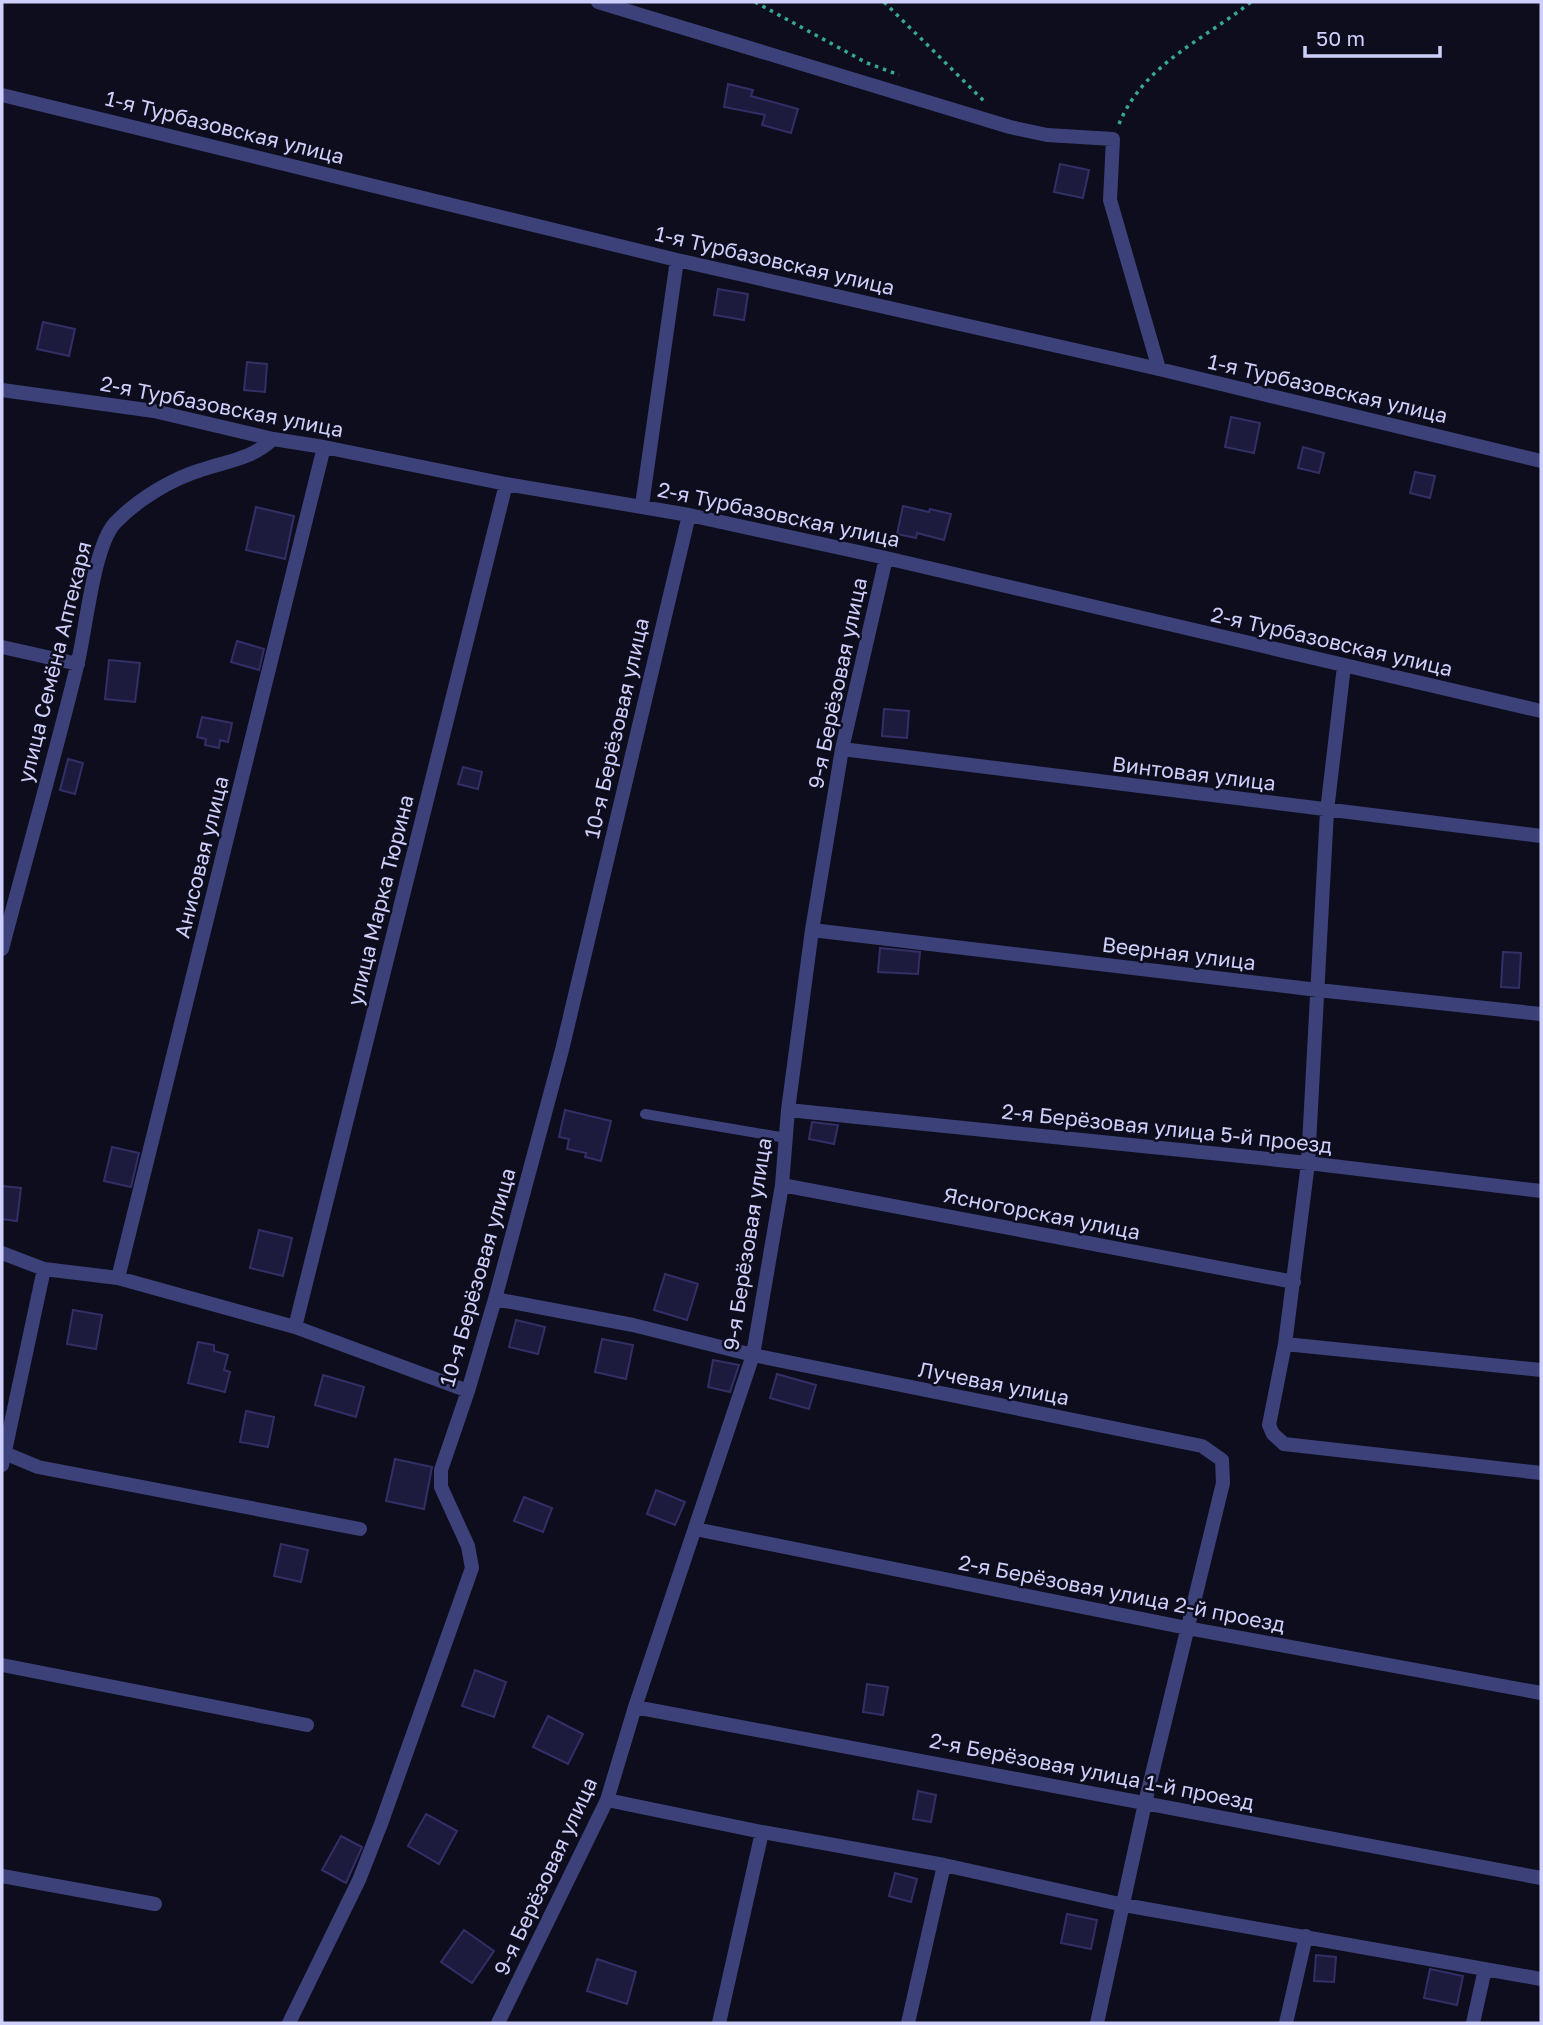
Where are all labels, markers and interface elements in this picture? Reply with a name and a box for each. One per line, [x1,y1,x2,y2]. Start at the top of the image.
scale bar [1305,14,1440,58]
text: 50 m [1316,25,1365,51]
street label: 1-я Турбазовская улица [103,85,347,169]
street label: 1-я Турбазовская улица [653,220,897,300]
street label: 1-я Турбазовская улица [1206,348,1450,428]
street label: 2-я Турбазовская улица [98,370,346,442]
street label: 2-я Турбазовская улица [655,476,903,552]
street label: улица Семёна Аптекаря [11,539,97,785]
street label: 9-я Берёзовая улица [802,575,872,791]
street label: 2-я Турбазовская улица [1209,601,1455,681]
street label: 10-я Берёзовая улица [578,615,654,841]
street label: Винтовая улица [1111,750,1277,796]
street label: Анисовая улица [168,773,234,941]
street label: улица Марка Тюрина [341,792,419,1008]
street label: Веерная улица [1101,931,1257,975]
street label: 2-я Берёзовая улица 5-й проезд [1000,1098,1334,1158]
street label: 9-я Берёзовая улица [717,1136,777,1352]
street label: 10-я Берёзовая улица [433,1165,521,1389]
street label: Ясногорская улица [941,1181,1143,1245]
street label: Лучевая улица [916,1356,1072,1410]
street label: 2-я Берёзовая улица 2-й проезд [956,1549,1288,1638]
street label: 2-я Берёзовая улица 1-й проезд [927,1727,1257,1815]
street label: 9-я Берёзовая улица [488,1773,602,1979]

